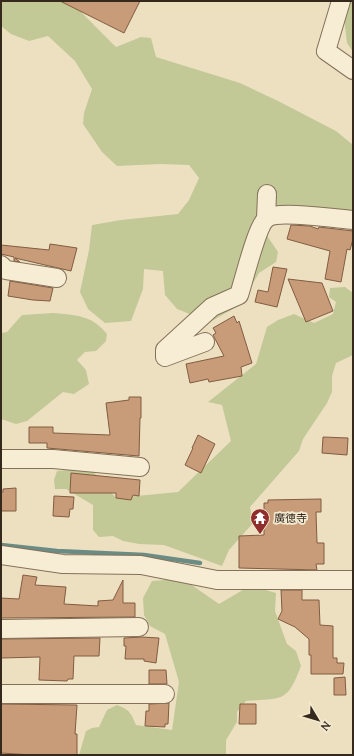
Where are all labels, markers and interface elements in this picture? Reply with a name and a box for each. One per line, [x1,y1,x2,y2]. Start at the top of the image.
temple icon: 廣徳寺 [249,507,271,535]
place label: 廣徳寺 [274,511,307,525]
north arrow [298,700,338,740]
text: N [317,718,334,734]

